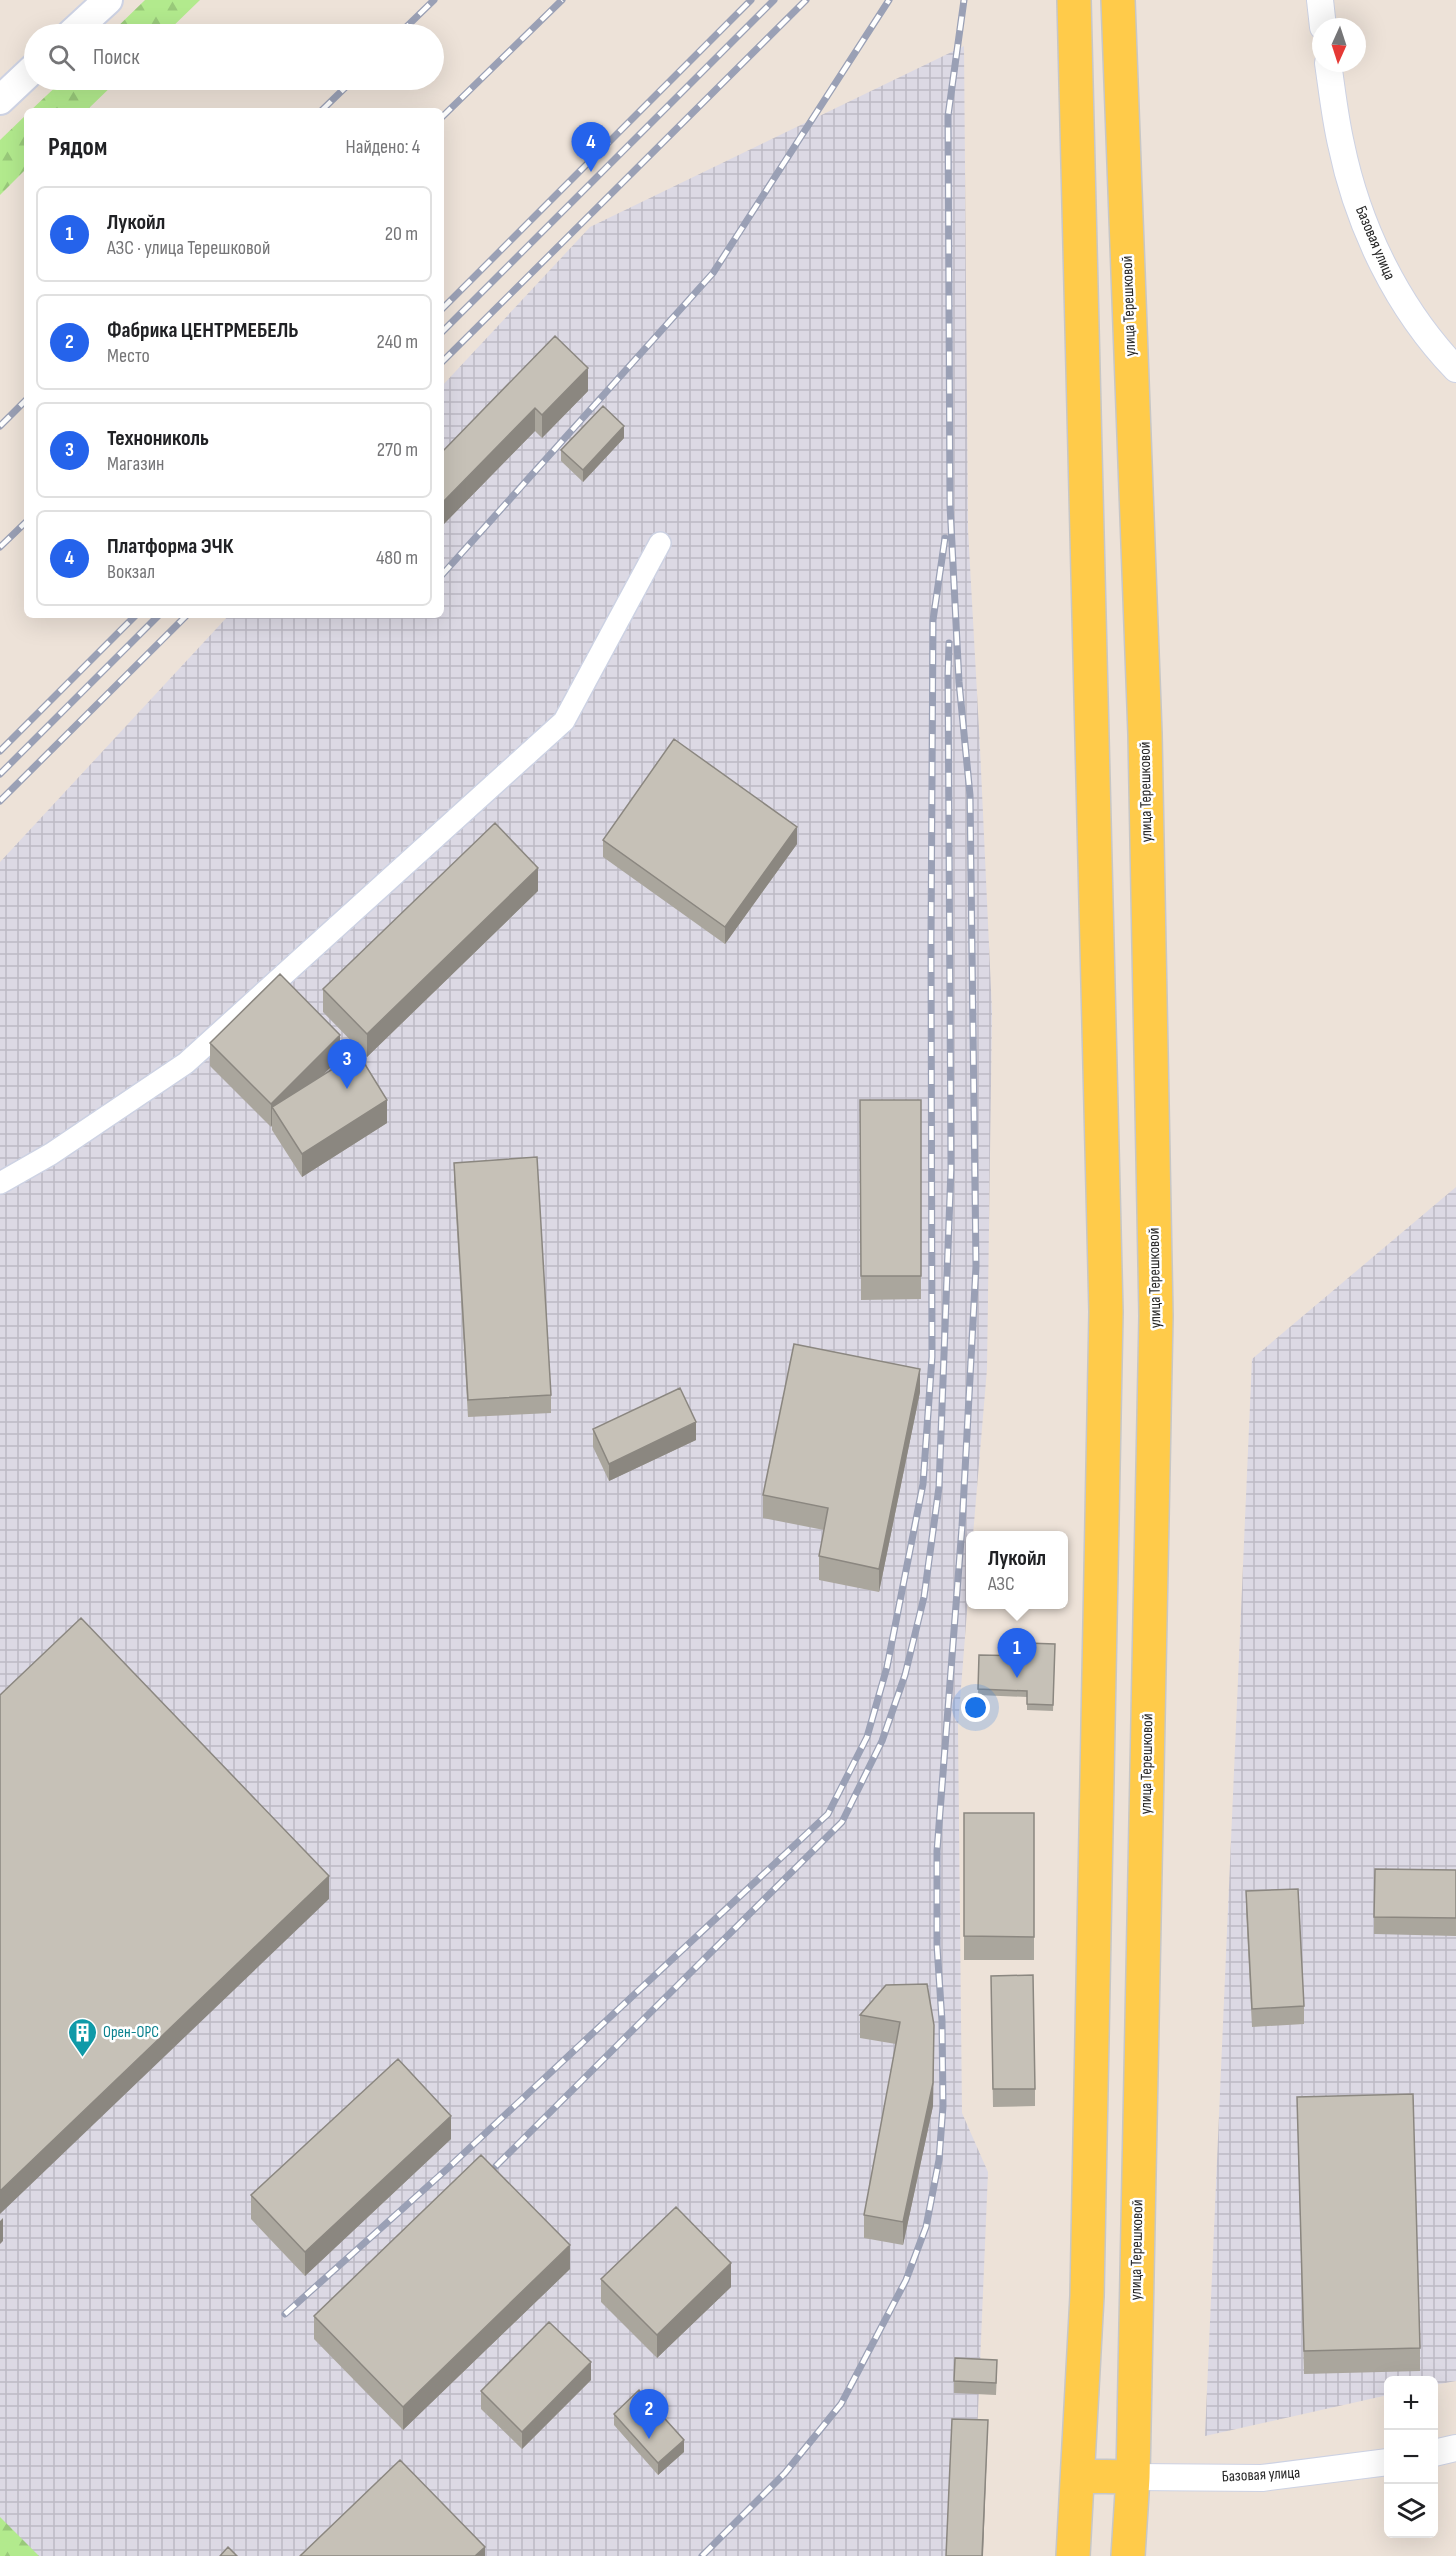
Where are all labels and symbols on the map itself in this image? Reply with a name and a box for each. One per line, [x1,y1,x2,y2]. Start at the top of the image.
north arrow [1312,18,1366,72]
pin: 4 [572,122,610,172]
street label: Базовая улица [1351,203,1399,283]
street label: улица Терешковой [1118,255,1140,357]
street label: улица Терешковой [1136,741,1156,843]
pin: 3 [328,1040,366,1089]
street label: улица Терешковой [1145,1227,1165,1329]
pin: 1 [998,1628,1036,1678]
your location [961,1693,990,1722]
street label: улица Терешковой [1137,1713,1157,1815]
building icon: Орен-ОРС [66,2016,98,2058]
place label: Орен-ОРС [103,2023,159,2042]
street label: улица Терешковой [1127,2199,1147,2301]
pin: 2 [630,2390,668,2439]
street label: Базовая улица [1221,2463,1301,2487]

